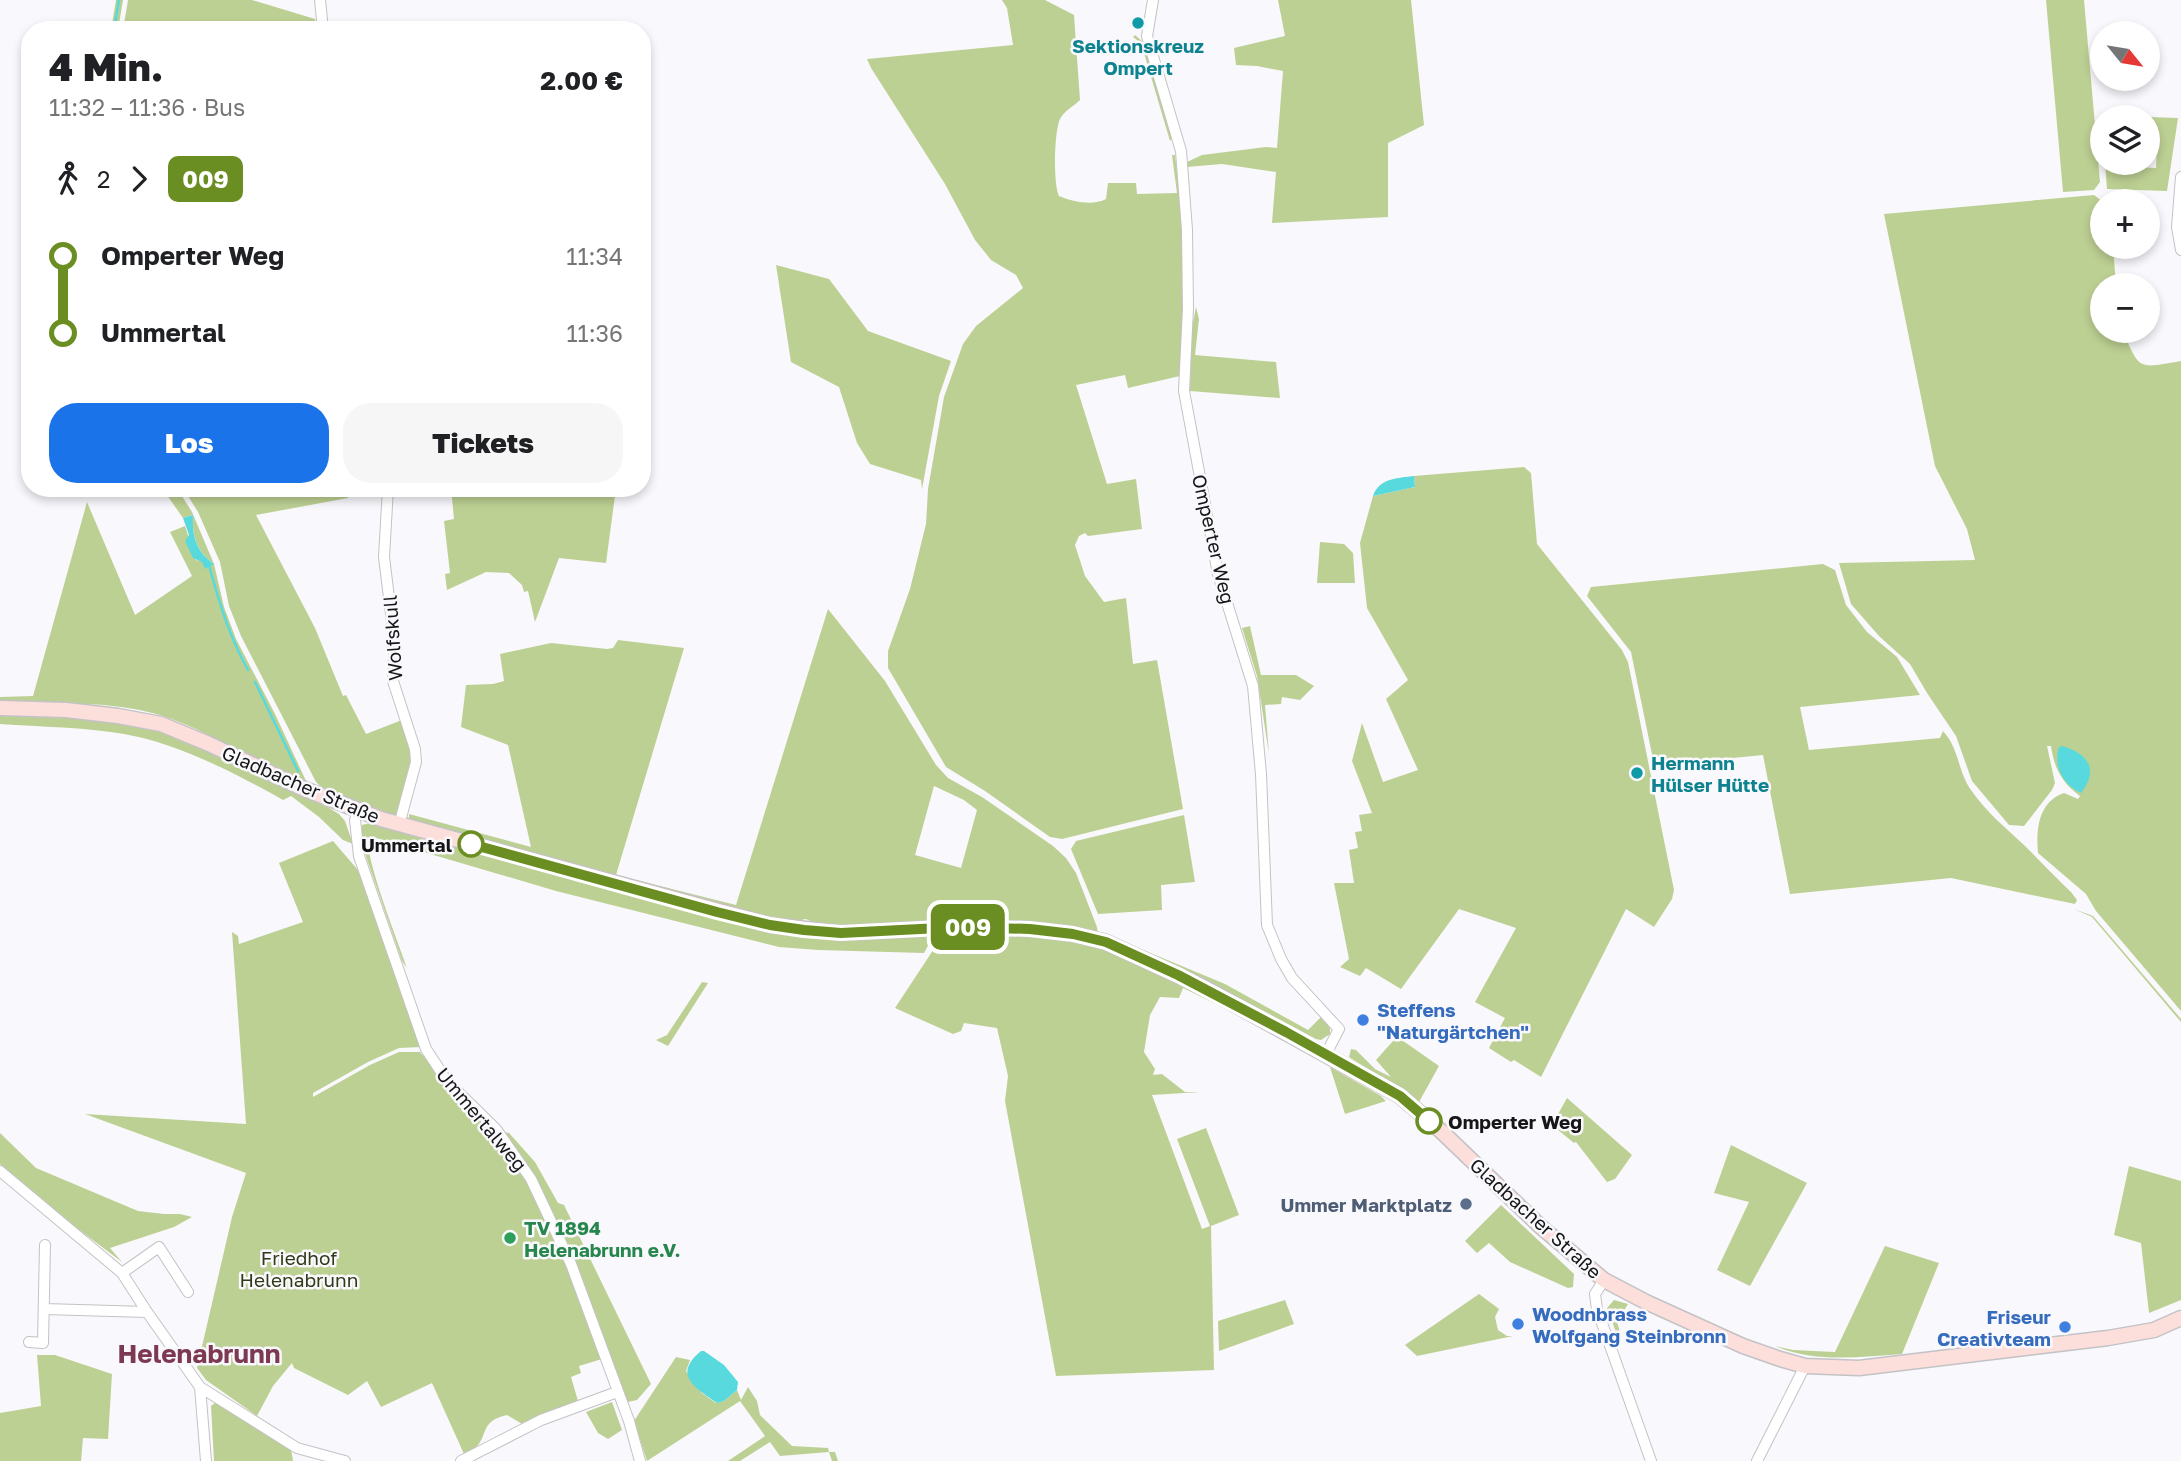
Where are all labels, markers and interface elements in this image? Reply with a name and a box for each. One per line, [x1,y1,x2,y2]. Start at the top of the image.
marker: Sektionskreuz Ompert [1130,15,1146,31]
north arrow [2090,21,2160,91]
map controls [2090,21,2160,343]
place label: Sektionskreuz Ompert [1072,34,1204,79]
text: 4 Min. [49,44,163,89]
text: 2.00 € [540,65,623,96]
text: 11:32 – 11:36 · Bus [49,93,245,121]
button: layers [2090,105,2160,175]
icon: walk [49,160,87,198]
icon: forward [120,160,158,198]
text: 009 [182,164,229,193]
text: 2 [97,165,110,193]
button: + [2090,189,2160,259]
text: Omperter Weg [101,240,284,271]
text: 11:34 [566,242,623,270]
button: − [2090,273,2160,343]
text: Ummertal [101,317,226,348]
text: 11:36 [566,319,623,347]
button: Los [49,403,329,483]
button: Tickets [343,403,623,483]
street label: Omperter Weg [1188,472,1240,606]
street label: Wolfskull [378,594,406,682]
street label: Gladbacher Straße [219,740,383,828]
place label: Hermann Hülser Hütte [1651,751,1769,796]
marker: Hermann Hülser Hütte [1629,765,1645,781]
marker: Ummertal [458,831,484,857]
place label: Ummertal [361,833,452,856]
line badge: 009 [928,904,1008,950]
text: 009 [945,912,991,941]
place label: Steffens "Naturgärtchen" [1377,998,1529,1043]
marker: Steffens "Naturgärtchen" [1355,1012,1371,1028]
street label: Ummertalweg [432,1062,532,1176]
marker: Omperter Weg [1416,1108,1442,1134]
place label: Omperter Weg [1448,1110,1582,1133]
street label: Gladbacher Straße [1466,1153,1606,1283]
place label: Ummer Marktplatz [1281,1193,1452,1216]
marker: Ummer Marktplatz [1458,1196,1474,1212]
place label: TV 1894 Helenabrunn e.V. [524,1216,681,1261]
marker: TV 1894 Helenabrunn e.V. [502,1230,518,1246]
park label: Friedhof Helenabrunn [240,1246,358,1291]
place label: Woodnbrass Wolfgang Steinbronn [1532,1302,1726,1347]
place label: Friseur Creativteam [1937,1305,2052,1350]
marker: Woodnbrass Wolfgang Steinbronn [1510,1316,1526,1332]
marker: Friseur Creativteam [2057,1319,2073,1335]
district label: Helenabrunn [118,1338,280,1369]

